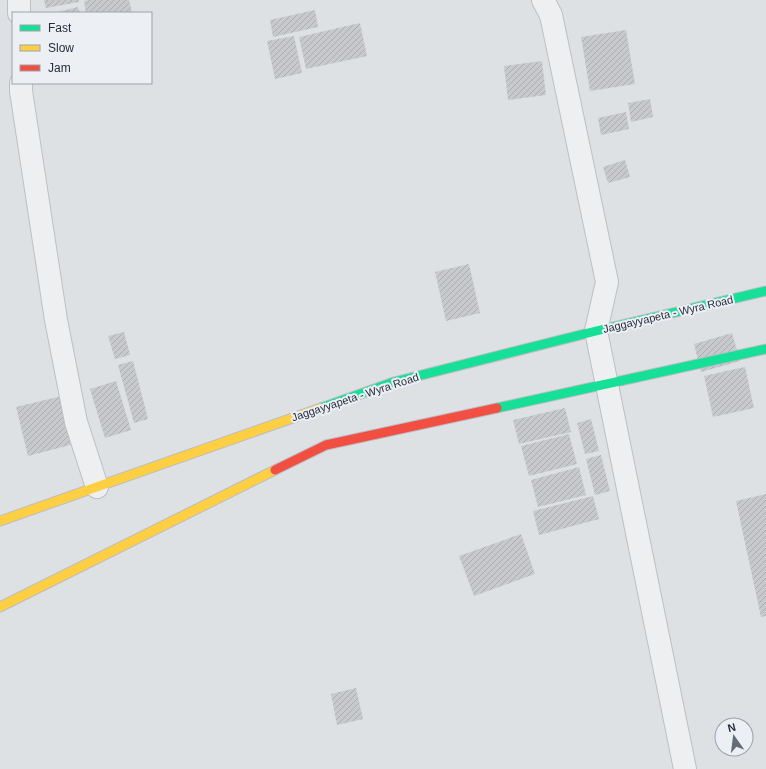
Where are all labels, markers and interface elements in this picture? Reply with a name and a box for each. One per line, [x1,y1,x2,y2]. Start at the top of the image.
legend [12,12,152,84]
text: Fast [48,21,72,35]
text: Slow [48,41,74,55]
text: Jam [48,61,71,75]
street label: Jaggayyapeta - Wyra Road [602,293,734,335]
street label: Jaggayyapeta - Wyra Road [290,371,420,423]
north arrow [714,717,754,757]
text: N [726,721,737,734]

